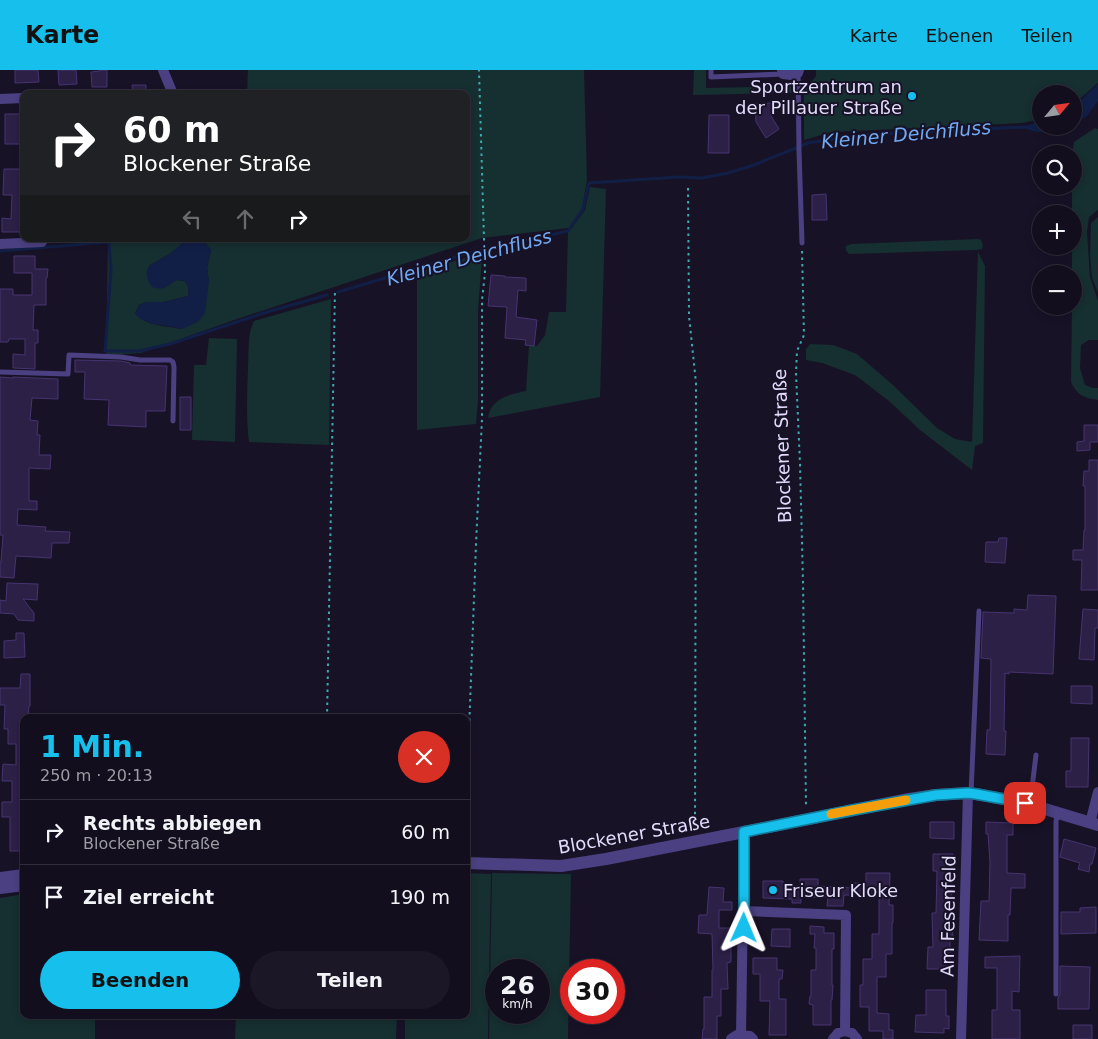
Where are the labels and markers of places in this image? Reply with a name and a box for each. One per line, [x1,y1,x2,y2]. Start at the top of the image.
place label: Sportzentrum an der Pillauer Straße [735,76,902,118]
marker: Sportzentrum an der Pillauer Straße [906,90,918,102]
pin [1004,782,1046,824]
place label: Friseur Kloke [783,880,898,901]
marker: Friseur Kloke [767,884,779,896]

